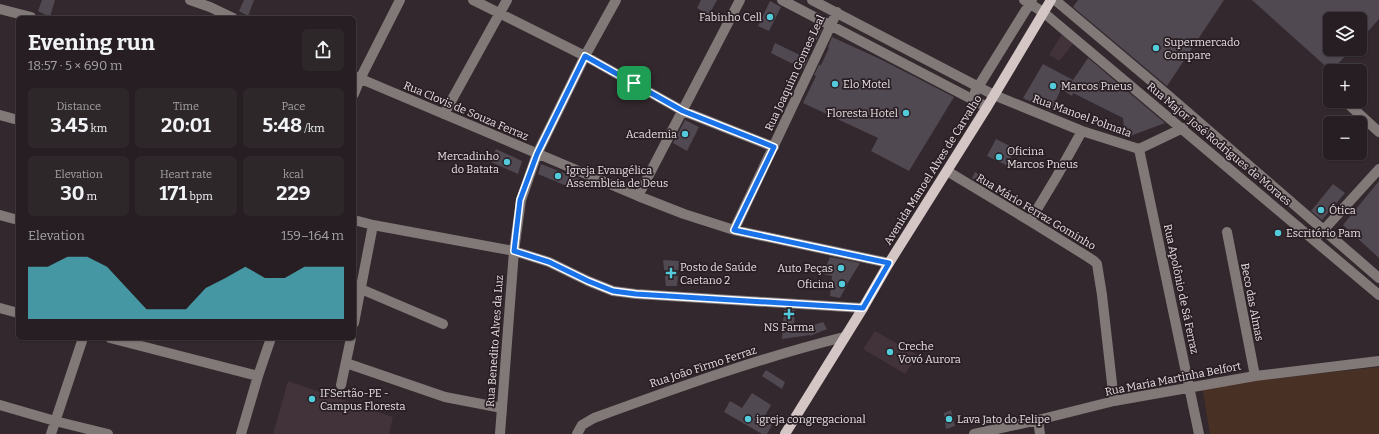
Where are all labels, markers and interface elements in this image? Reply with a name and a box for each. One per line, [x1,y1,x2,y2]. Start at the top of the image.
place label: Fabinho Cell [699,11,762,24]
marker: Fabinho Cell [765,12,775,22]
map controls [1323,12,1367,160]
button: layers [1323,12,1367,56]
street label: Rua Joaquim Gomes Leal [762,13,828,133]
text: Evening run [28,29,155,56]
button: share [302,29,344,71]
place label: Supermercado Compare [1164,36,1240,62]
marker: Supermercado Compare [1151,43,1161,53]
text: 18:57 · 5 × 690 m [28,58,122,73]
button: + [1323,64,1367,108]
pin [617,66,651,100]
icon: arrive [623,72,645,94]
place label: Elo Motel [843,78,891,91]
street label: Rua Clovis de Souza Ferraz [402,79,530,143]
marker: Elo Motel [830,79,840,89]
place label: Marcos Pneus [1061,80,1132,93]
street label: Rua Major José Rodrigues de Moraes [1144,80,1294,208]
marker: Marcos Pneus [1048,81,1058,91]
street label: Rua Manoel Polmata [1031,92,1133,140]
street label: Avenida Manoel Alves de Carvalho [881,93,985,247]
text: Distance [56,100,101,113]
text: Time [173,100,199,113]
text: Pace [281,100,305,113]
place label: Floresta Hotel [827,107,898,120]
marker: Floresta Hotel [901,108,911,118]
text: 3.45 [50,113,88,137]
text: 20:01 [161,113,211,137]
text: 5:48 [262,113,302,137]
button: − [1323,116,1367,160]
text: km [88,122,107,135]
text: /km [302,122,324,135]
place label: Academia [626,128,677,141]
marker: Academia [680,129,690,139]
place label: Oficina Marcos Pneus [1007,145,1078,171]
place label: Mercadinho do Batata [437,150,499,176]
marker: Oficina Marcos Pneus [994,152,1004,162]
marker: Mercadinho do Batata [502,157,512,167]
place label: Igreja Evangélica Assembleia de Deus [566,164,668,190]
text: Elevation [55,168,103,181]
text: Heart rate [160,168,212,181]
text: kcal [283,168,304,181]
marker: Igreja Evangélica Assembleia de Deus [553,171,563,181]
street label: Rua Mário Ferraz Gominho [974,171,1098,253]
text: 30 [60,181,84,205]
text: 171 [159,181,187,205]
text: 229 [276,181,311,205]
text: m [84,190,97,203]
text: bpm [187,190,213,203]
place label: Ótica [1329,203,1356,217]
marker: Ótica [1316,205,1326,215]
street label: Rua Apolônio de Sá Ferraz [1161,223,1201,355]
place label: Escritório Pam [1286,227,1361,240]
text: Elevation [28,228,85,243]
text: 159–164 m [281,228,344,243]
marker: Escritório Pam [1273,228,1283,238]
place label: Posto de Saúde Caetano 2 [680,261,757,287]
place label: Auto Peças [777,262,833,275]
street label: Beco das Almas [1238,262,1266,342]
marker: Auto Peças [836,263,846,273]
marker: Posto de Saúde Caetano 2 [665,267,677,279]
street label: Rua Benedito Alves da Luz [484,275,506,407]
place label: Oficina [797,278,834,291]
marker: Oficina [837,279,847,289]
marker: NS Farma [784,309,794,319]
place label: NS Farma [764,321,814,334]
place label: Creche Vovó Aurora [898,340,961,366]
street label: Rua João Firmo Ferraz [648,344,758,390]
marker: Creche Vovó Aurora [885,347,895,357]
street label: Rua Maria Martinha Belfort [1104,359,1242,399]
place label: IFSertão-PE - Campus Floresta [320,387,406,413]
marker: IFSertão-PE - Campus Floresta [307,394,317,404]
place label: igreja congregacional [756,413,866,426]
place label: Lava Jato do Felipe [957,413,1050,426]
marker: igreja congregacional [743,414,753,424]
marker: Lava Jato do Felipe [944,414,954,424]

